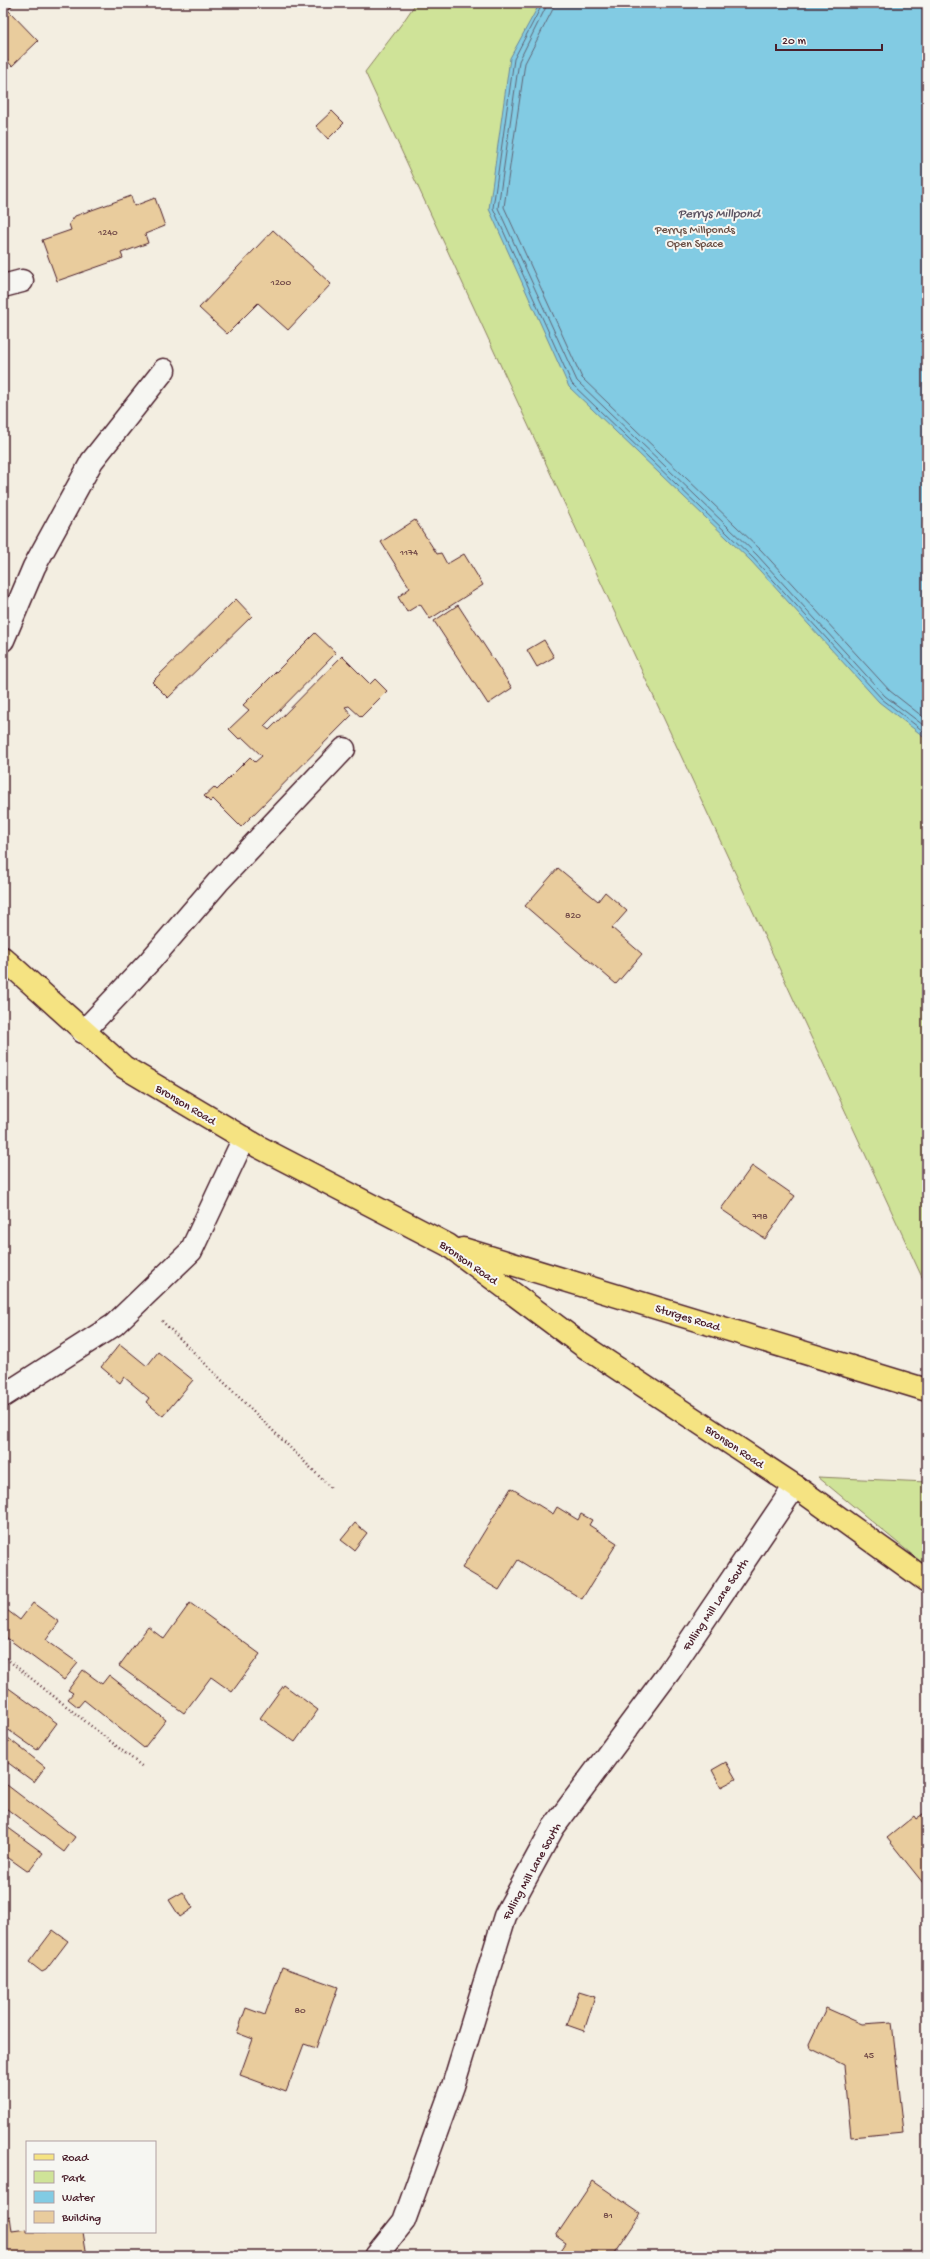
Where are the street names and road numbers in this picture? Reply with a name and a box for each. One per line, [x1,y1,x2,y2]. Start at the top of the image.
street label: Bronson Road [151,1082,218,1130]
street label: Bronson Road [435,1238,500,1289]
street label: Sturges Road [653,1302,722,1336]
street label: Bronson Road [701,1422,767,1473]
street label: Fulling Mill Lane South [680,1556,753,1655]
street label: Fulling Mill Lane South [500,1821,565,1924]

